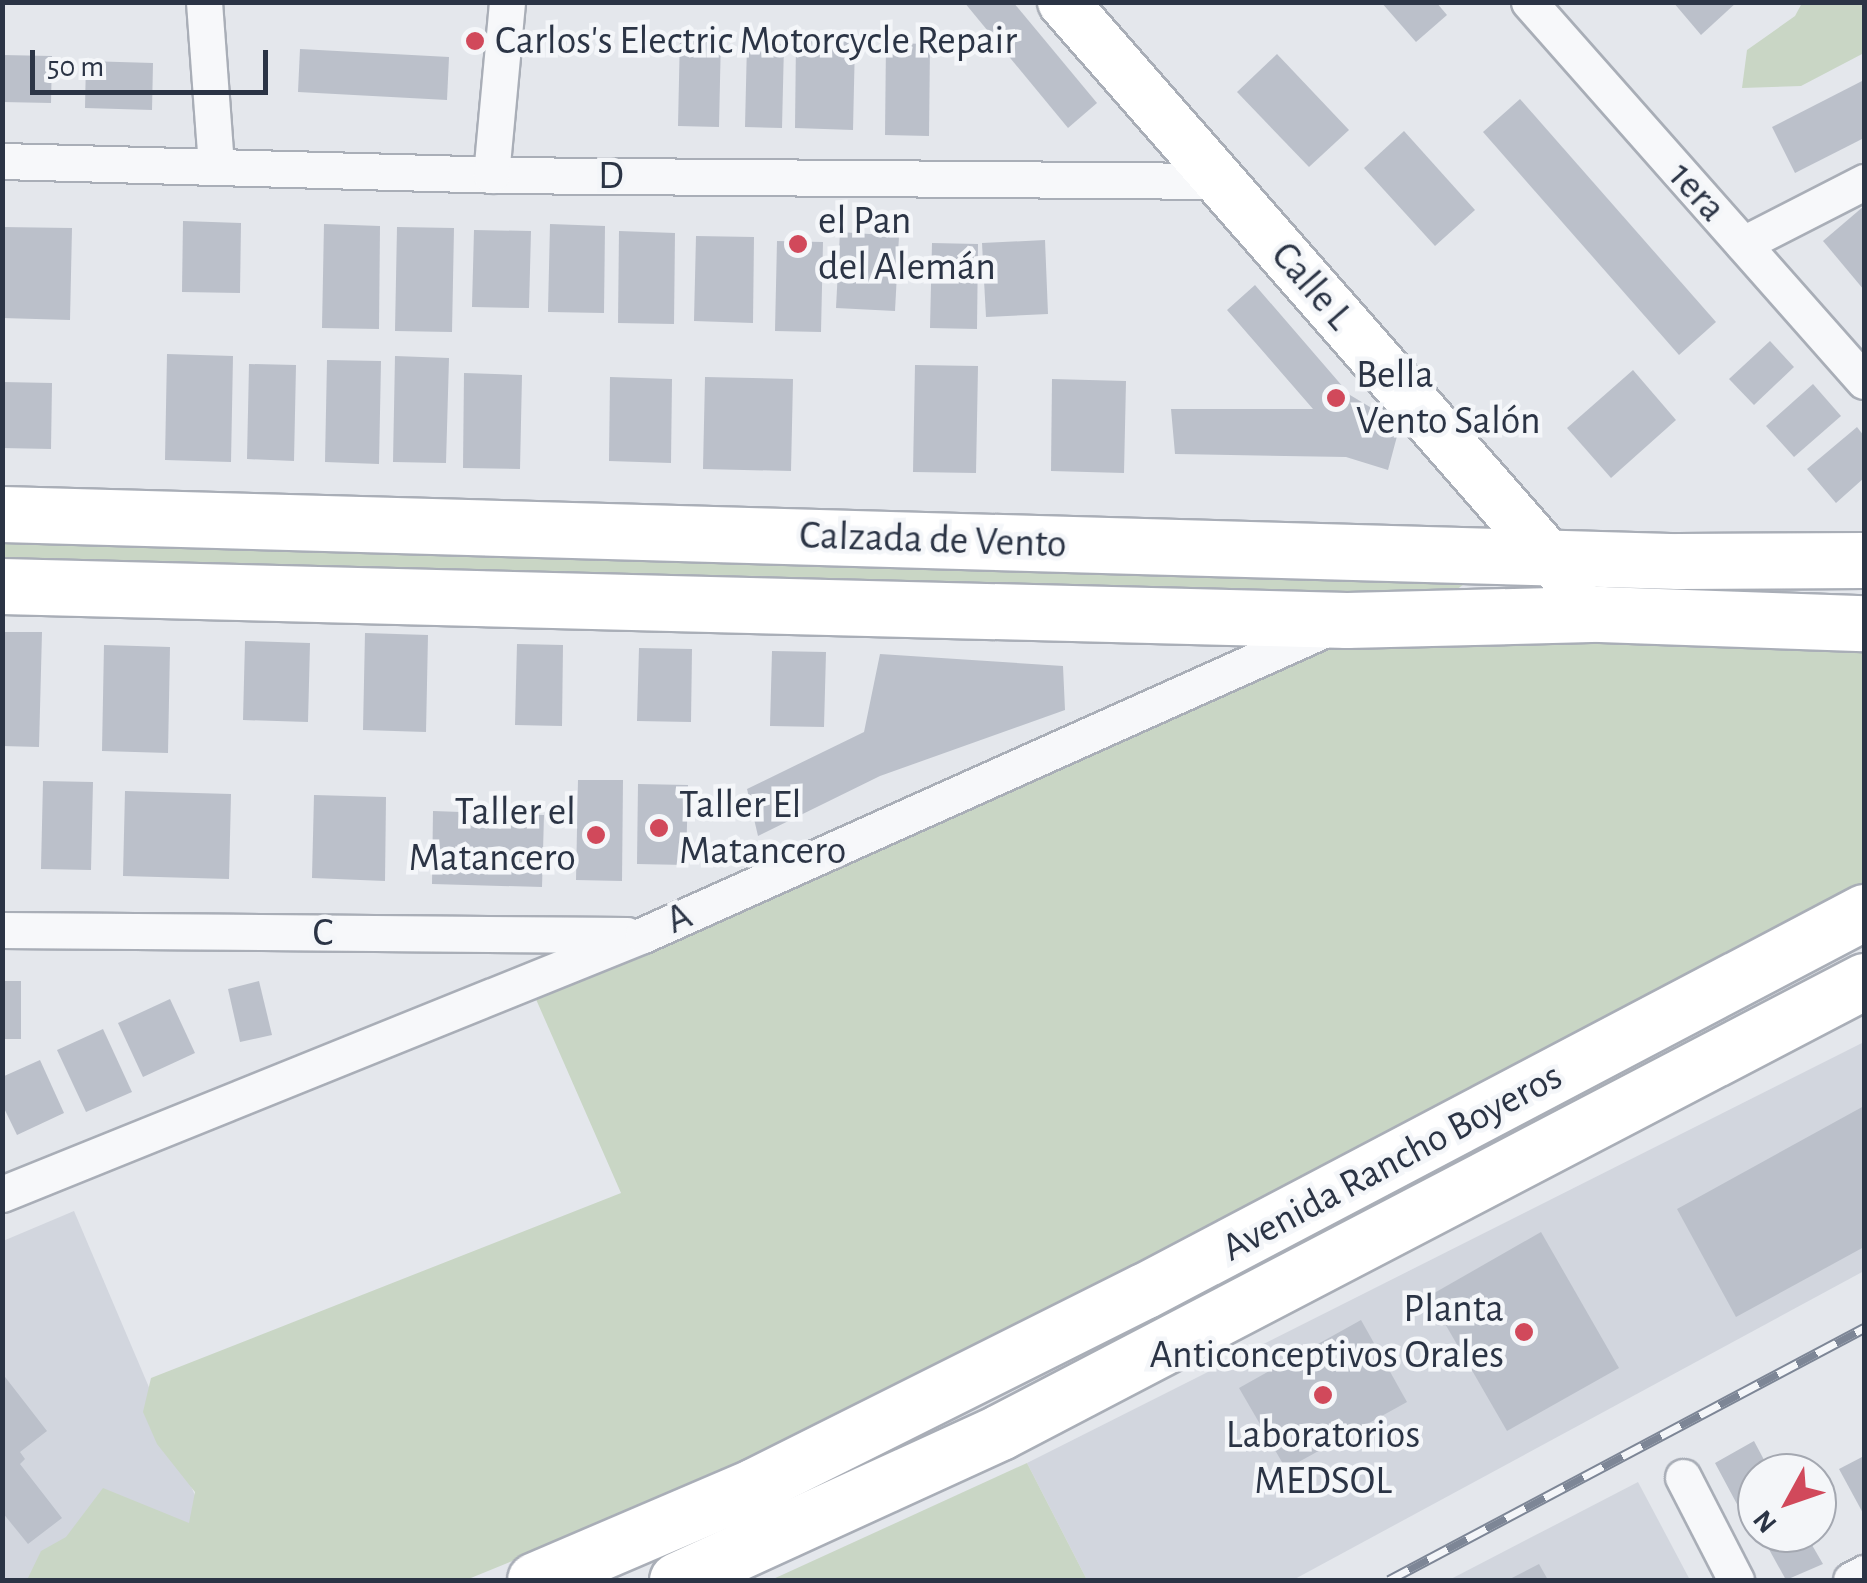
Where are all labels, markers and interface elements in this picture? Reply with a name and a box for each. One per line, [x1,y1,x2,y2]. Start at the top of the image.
place label: Carlos's Electric Motorcycle Repair [495,17,1017,65]
scale bar [35,30,272,92]
marker: Carlos's Electric Motorcycle Repair [464,30,486,52]
text: 50 m [47,52,104,82]
street label: D [598,152,624,200]
street label: 1era [1658,152,1736,232]
place label: el Pan del Alemán [818,197,996,291]
street label: Calle L [1261,232,1363,340]
marker: el Pan del Alemán [787,233,809,255]
place label: Bella Vento Salón [1356,351,1541,445]
marker: Bella Vento Salón [1325,387,1347,409]
street label: Calzada de Vento [799,511,1067,569]
place label: Taller El Matancero [679,781,846,875]
place label: Taller el Matancero [409,788,576,882]
marker: Taller El Matancero [648,817,670,839]
marker: Taller el Matancero [585,824,607,846]
street label: A [659,891,699,945]
street label: C [313,909,333,957]
street label: Avenida Rancho Boyeros [1214,1052,1570,1272]
place label: Planta Anticonceptivos Orales [1149,1285,1504,1379]
marker: Planta Anticonceptivos Orales [1513,1321,1535,1343]
marker: Laboratorios MEDSOL [1312,1384,1334,1406]
place label: Laboratorios MEDSOL [1226,1411,1420,1505]
north arrow [1737,1453,1837,1553]
text: N [1749,1505,1783,1537]

